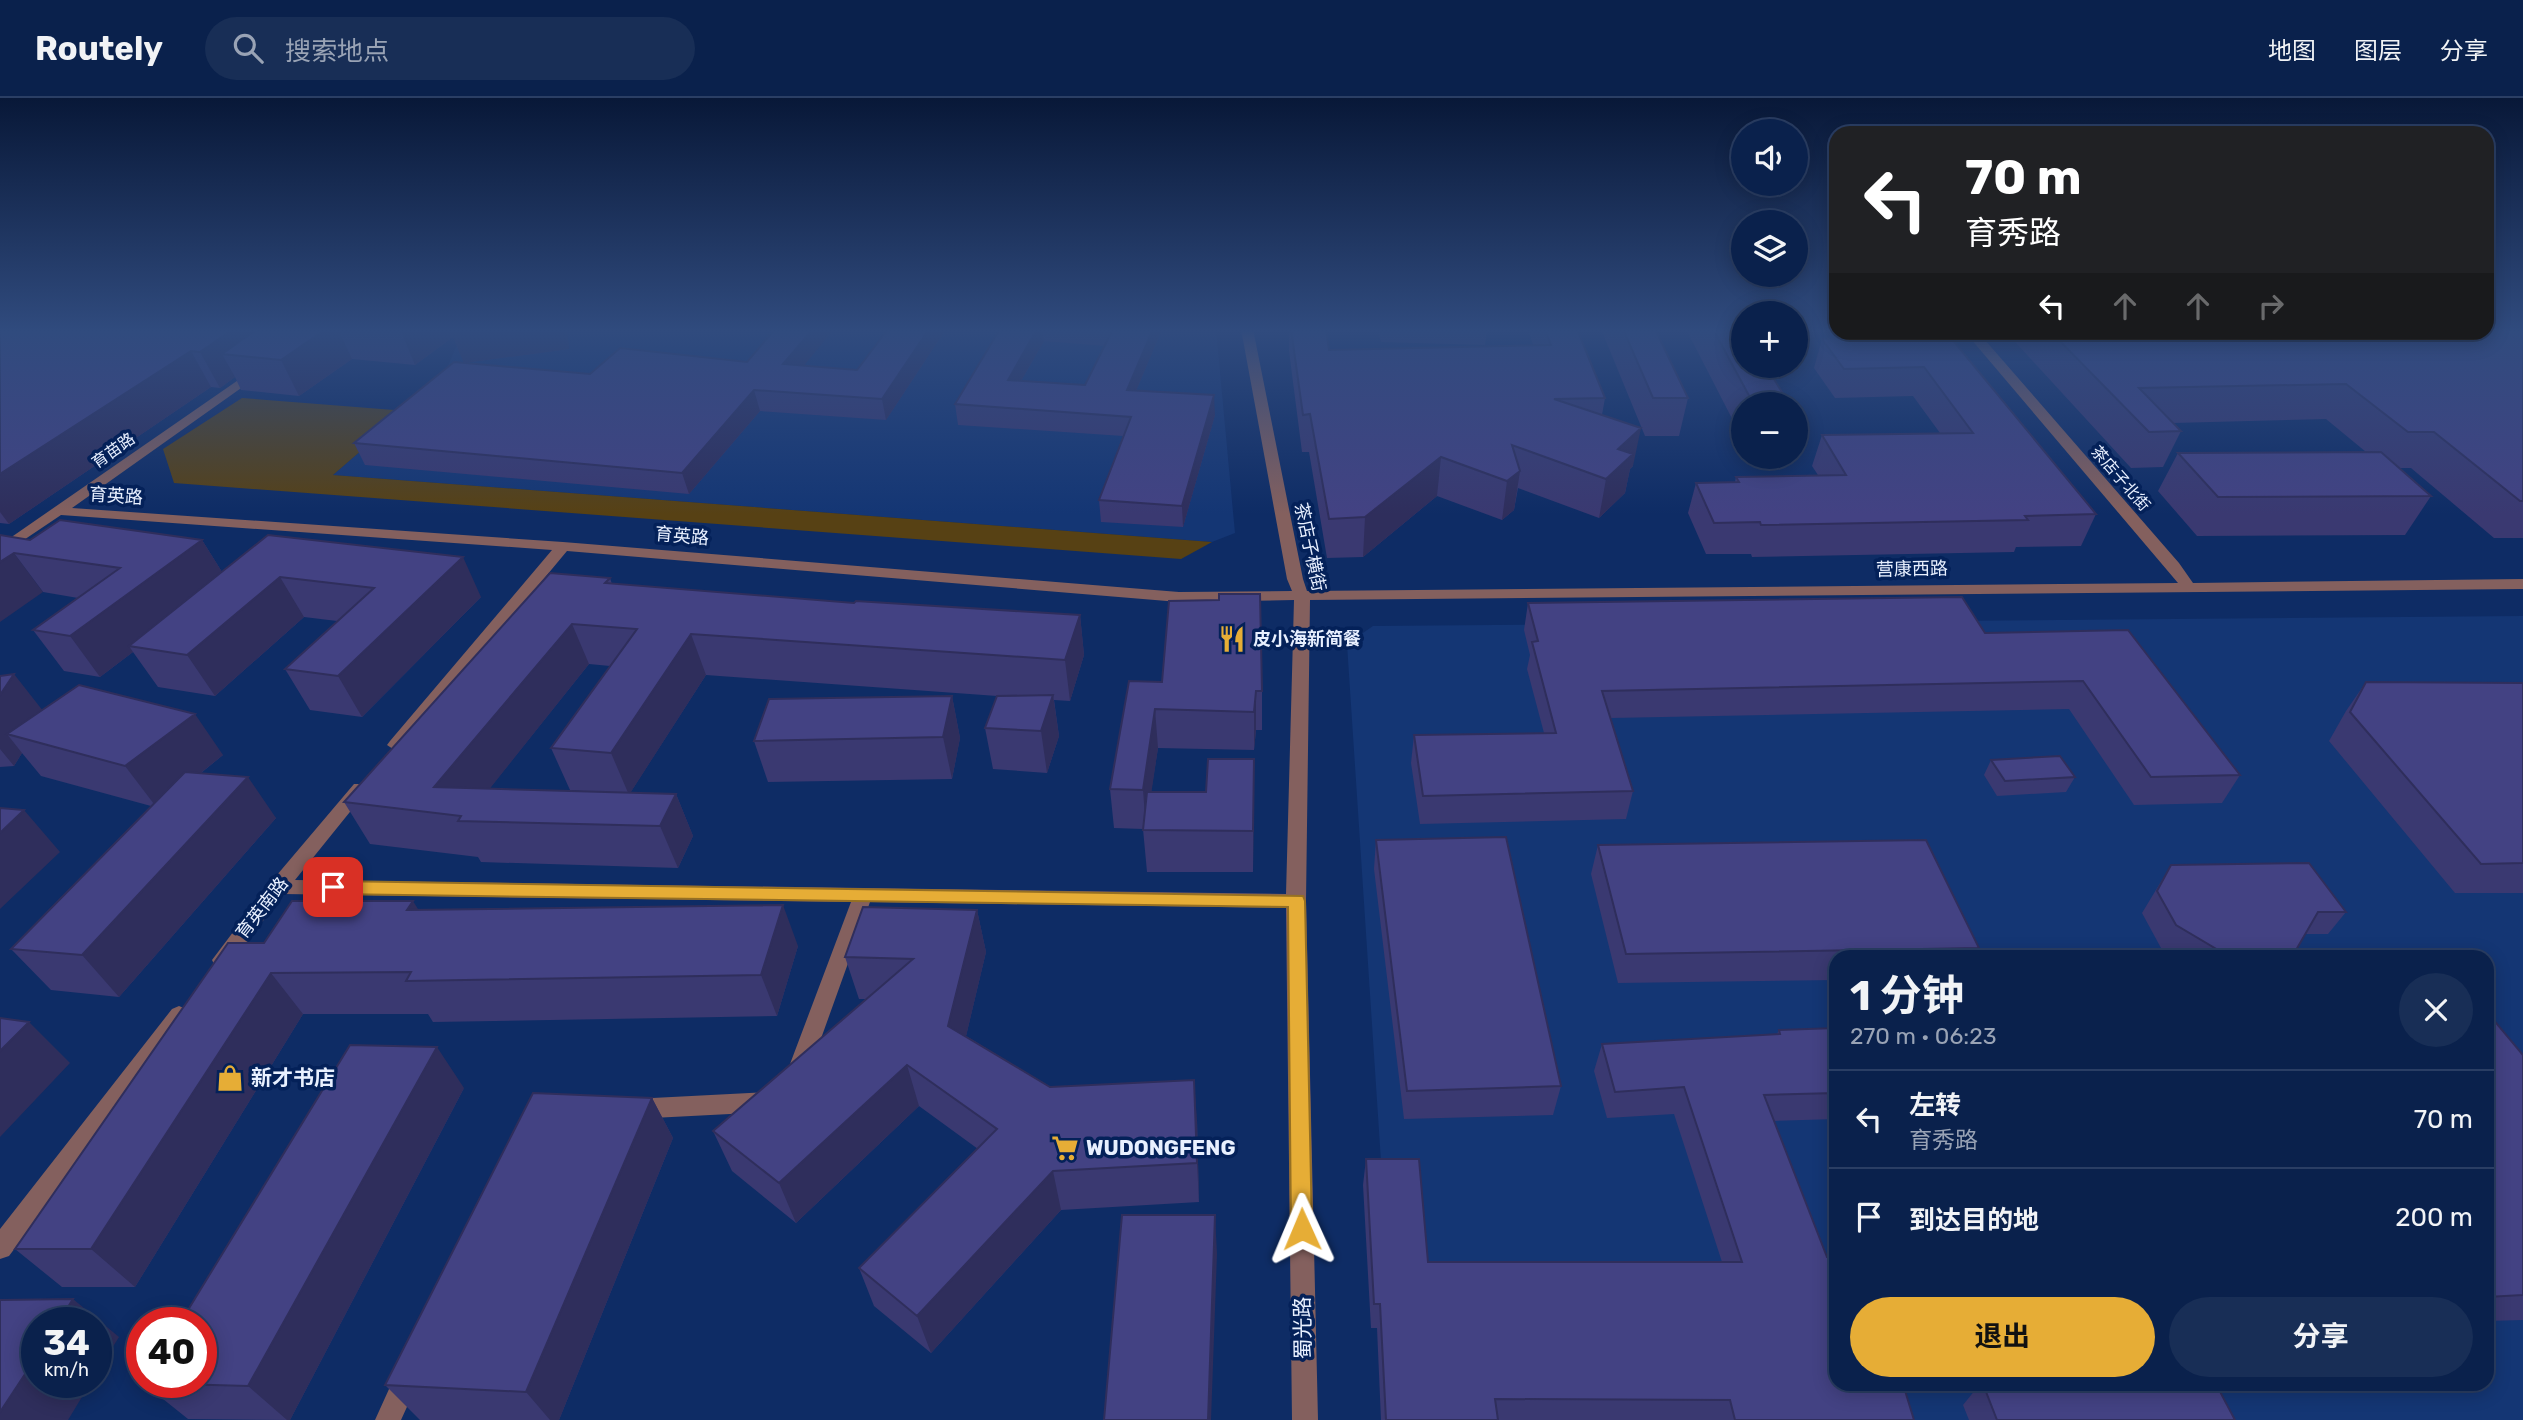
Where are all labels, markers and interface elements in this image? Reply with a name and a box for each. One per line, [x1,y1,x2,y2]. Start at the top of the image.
search box [205,17,695,80]
text: Routely [35,29,163,68]
icon: search [229,29,267,67]
text: 搜索地点 [285,36,389,67]
text: 地图 [2268,37,2316,65]
text: 图层 [2354,37,2402,65]
text: 分享 [2440,37,2488,65]
map controls [1731,119,1808,469]
button: sound [1731,119,1808,196]
text: 70 m [1965,148,2082,206]
icon: left [1850,154,1941,245]
button: layers [1731,210,1808,287]
text: 育秀路 [1965,214,2061,252]
icon: left [2033,287,2071,325]
icon: ahead [2106,287,2144,325]
icon: ahead [2179,287,2217,325]
icon: right [2252,287,2290,325]
button: + [1731,301,1808,378]
button: − [1731,392,1808,469]
street label: 育苗路 [88,429,138,472]
street label: 茶店子北街 [2087,442,2154,515]
street label: 育英路 [88,483,144,509]
street label: 茶店子横街 [1290,501,1330,593]
street label: 育英路 [654,523,710,549]
street label: 营康西路 [1876,557,1948,581]
restaurant icon: 皮小海新简餐 [1217,624,1247,654]
place label: 皮小海新简餐 [1253,628,1361,650]
pin [303,857,363,917]
icon: arrive [314,868,352,906]
street label: 育英南路 [231,873,293,943]
text: 1 分钟 [1850,971,1964,1021]
button: close [2399,973,2473,1047]
text: 270 m · 06:23 [1850,1022,1997,1050]
shop icon: 新才书店 [215,1063,245,1093]
place label: 新才书店 [251,1065,335,1090]
text: 左转 [1909,1090,1961,1121]
icon: left [1850,1100,1888,1138]
text: 70 m [2414,1104,2473,1135]
text: 育秀路 [1909,1126,1978,1154]
supermarket icon: WUDONGFENG [1050,1133,1080,1163]
place label: WUDONGFENG [1086,1135,1236,1160]
position arrow [1265,1192,1339,1266]
icon: arrive [1850,1198,1888,1236]
text: 200 m [2395,1202,2473,1233]
text: 到达目的地 [1909,1205,2039,1236]
street label: 蜀光路 [1289,1296,1316,1360]
button: 退出 [1850,1297,2155,1377]
button: 分享 [2169,1297,2473,1377]
speed limit sign: 40 [126,1307,217,1398]
text: 34 [43,1322,90,1364]
text: km/h [44,1359,89,1381]

